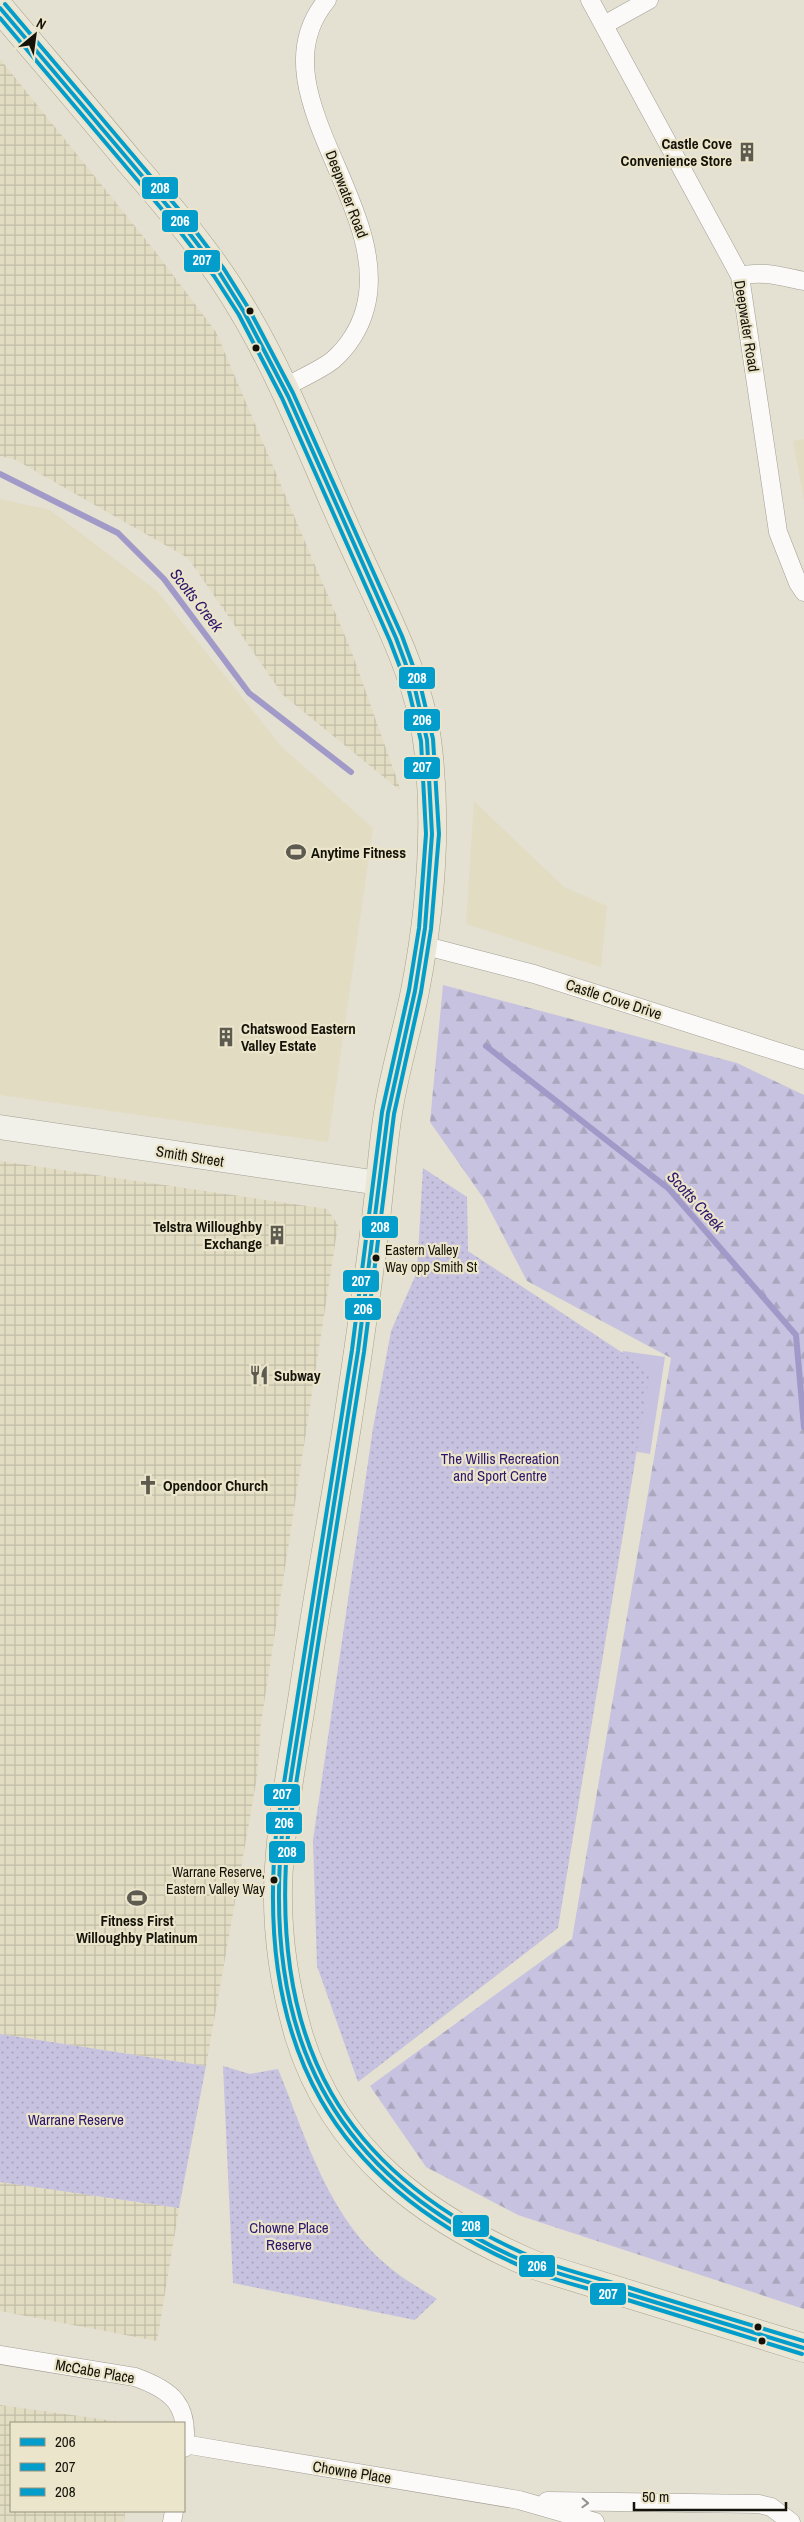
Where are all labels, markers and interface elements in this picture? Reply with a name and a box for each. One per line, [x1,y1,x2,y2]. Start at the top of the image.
north arrow [10,10,60,60]
text: N [33,14,49,34]
place label: Castle Cove Convenience Store [621,133,732,171]
building icon: Castle Cove Convenience Store [736,141,758,163]
street label: Deepwater Road [321,147,373,241]
line badge: 208 [141,176,179,200]
text: 208 [150,179,170,197]
line badge: 206 [161,209,199,233]
text: 206 [170,212,190,230]
line badge: 207 [183,249,221,273]
text: 207 [192,251,212,269]
street label: Deepwater Road [729,279,765,373]
unlabelled marker [245,306,255,316]
unlabelled marker [251,343,261,353]
water label: Scotts Creek [165,564,229,637]
line badge: 208 [398,666,436,690]
text: 208 [407,669,427,687]
line badge: 206 [403,708,441,732]
text: 206 [412,711,432,729]
line badge: 207 [403,756,441,780]
text: 207 [412,758,432,776]
sports icon: Anytime Fitness [285,841,307,863]
place label: Anytime Fitness [311,842,406,863]
street label: Castle Cove Drive [563,974,665,1024]
place label: Chatswood Eastern Valley Estate [241,1018,356,1056]
building icon: Chatswood Eastern Valley Estate [215,1026,237,1048]
street label: Smith Street [155,1140,226,1172]
water label: Scotts Creek [662,1166,730,1236]
line badge: 208 [361,1215,399,1239]
place label: Telstra Willoughby Exchange [153,1216,262,1254]
text: 208 [370,1218,390,1236]
building icon: Telstra Willoughby Exchange [266,1224,288,1246]
place label: Eastern Valley Way opp Smith St [385,1241,477,1276]
marker: Eastern Valley Way opp Smith St [371,1253,381,1263]
line badge: 207 [342,1269,380,1293]
text: 207 [351,1272,371,1290]
line badge: 206 [344,1297,382,1321]
text: 206 [353,1300,373,1318]
restaurant icon: Subway [248,1364,270,1386]
place label: Subway [274,1365,321,1386]
park label: The Willis Recreation and Sport Centre [441,1448,559,1486]
church icon: Opendoor Church [137,1474,159,1496]
place label: Opendoor Church [163,1475,268,1496]
line badge: 207 [263,1783,301,1807]
text: 207 [272,1785,292,1803]
line badge: 206 [265,1811,303,1835]
text: 206 [274,1814,294,1832]
line badge: 208 [268,1840,306,1864]
text: 208 [277,1843,297,1861]
place label: Warrane Reserve, Eastern Valley Way [166,1863,265,1898]
marker: Warrane Reserve, Eastern Valley Way [269,1875,279,1885]
sports icon: Fitness First Willoughby Platinum [126,1887,148,1909]
place label: Fitness First Willoughby Platinum [76,1910,198,1948]
park label: Warrane Reserve [28,2109,124,2130]
line badge: 208 [452,2214,490,2238]
park label: Chowne Place Reserve [249,2217,329,2255]
text: 208 [461,2217,481,2235]
line badge: 206 [518,2254,556,2278]
text: 206 [527,2257,547,2275]
line badge: 207 [589,2282,627,2306]
text: 207 [598,2285,618,2303]
unlabelled marker [753,2322,763,2332]
unlabelled marker [757,2336,767,2346]
street label: McCabe Place [54,2354,136,2388]
legend [10,2422,185,2512]
text: 206 [55,2431,76,2452]
street label: Chowne Place [311,2455,393,2489]
text: 207 [55,2456,76,2477]
scale bar [634,2480,786,2512]
text: 208 [55,2481,76,2502]
text: 50 m [642,2486,669,2507]
one-way arrow [581,2497,589,2508]

